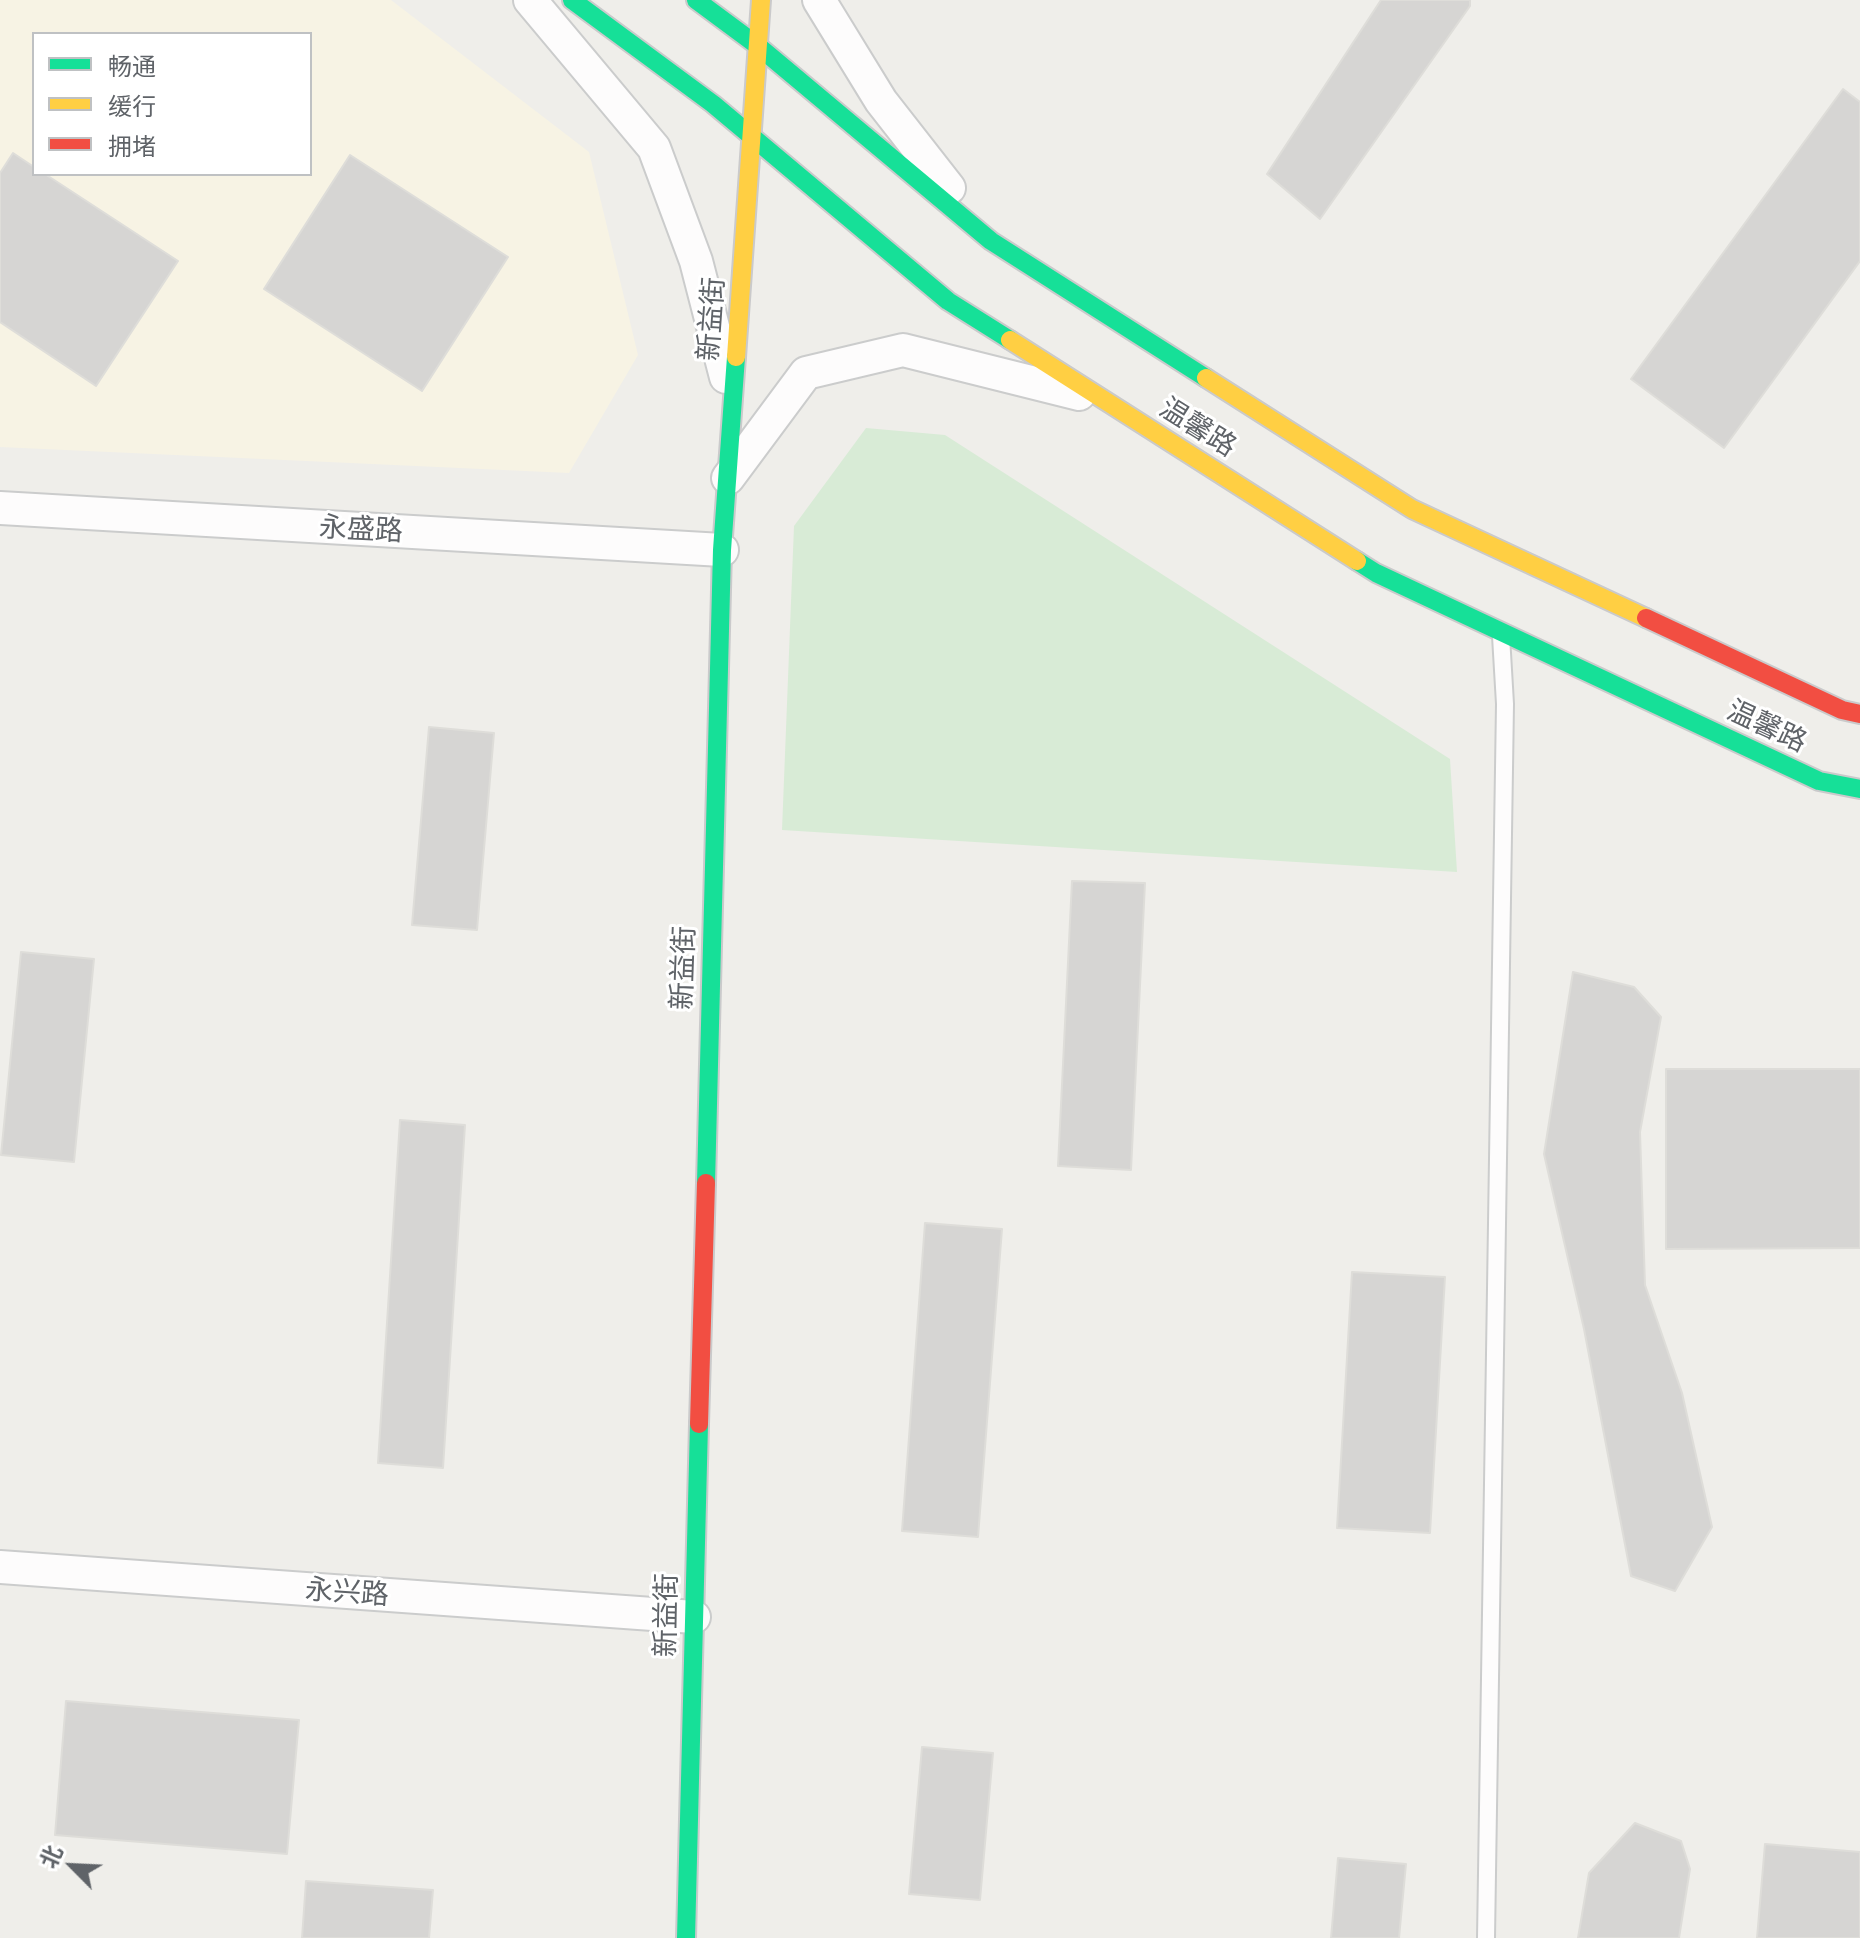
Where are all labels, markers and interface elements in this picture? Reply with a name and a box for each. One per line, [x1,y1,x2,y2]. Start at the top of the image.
legend [32,32,312,176]
text: 畅通 [108,51,156,80]
text: 缓行 [108,91,156,120]
text: 拥堵 [108,131,156,160]
street label: 新益街 [691,276,731,362]
street label: 温馨路 [1153,390,1243,464]
street label: 永盛路 [318,510,404,548]
street label: 温馨路 [1722,693,1812,759]
street label: 新益街 [665,925,701,1011]
street label: 永兴路 [304,1572,390,1612]
street label: 新益街 [648,1573,684,1657]
north arrow [32,1826,112,1906]
text: 北 [34,1841,66,1872]

